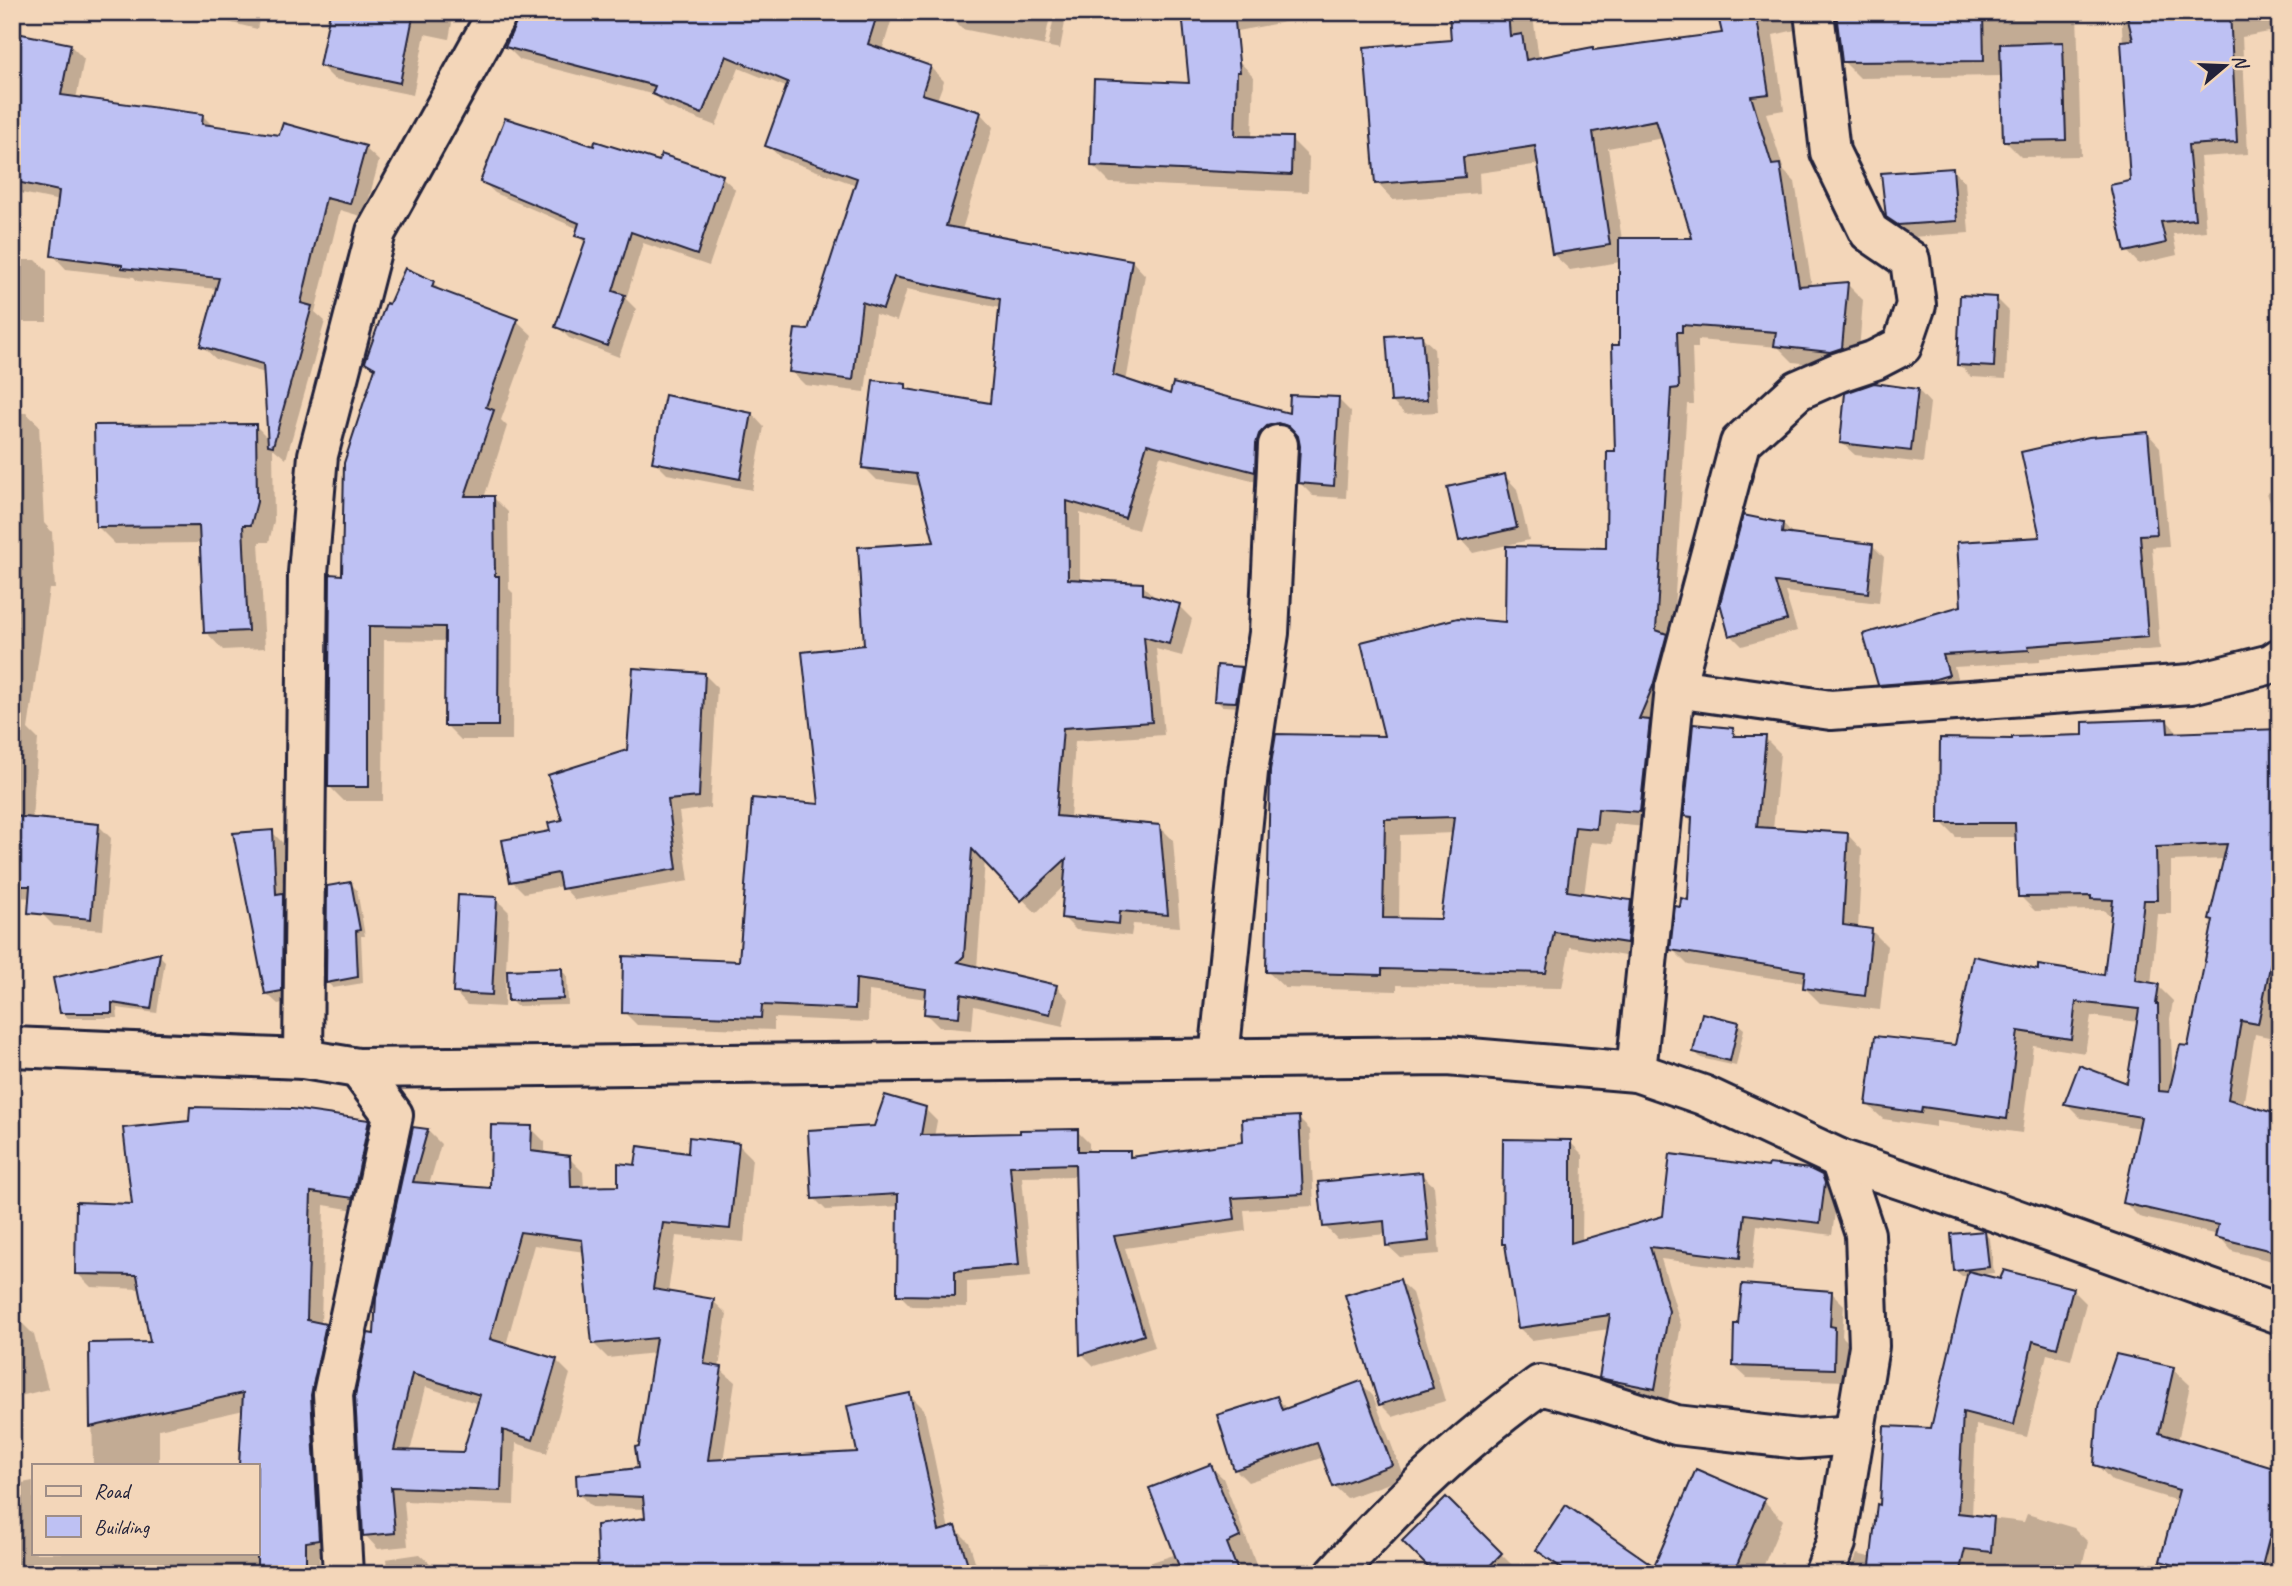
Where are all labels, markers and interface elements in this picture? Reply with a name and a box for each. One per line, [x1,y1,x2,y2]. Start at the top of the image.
north arrow [2190,32,2260,102]
text: N [2227,51,2254,73]
legend [32,1464,259,1554]
text: Road [94,1478,133,1504]
text: Building [94,1514,151,1540]

